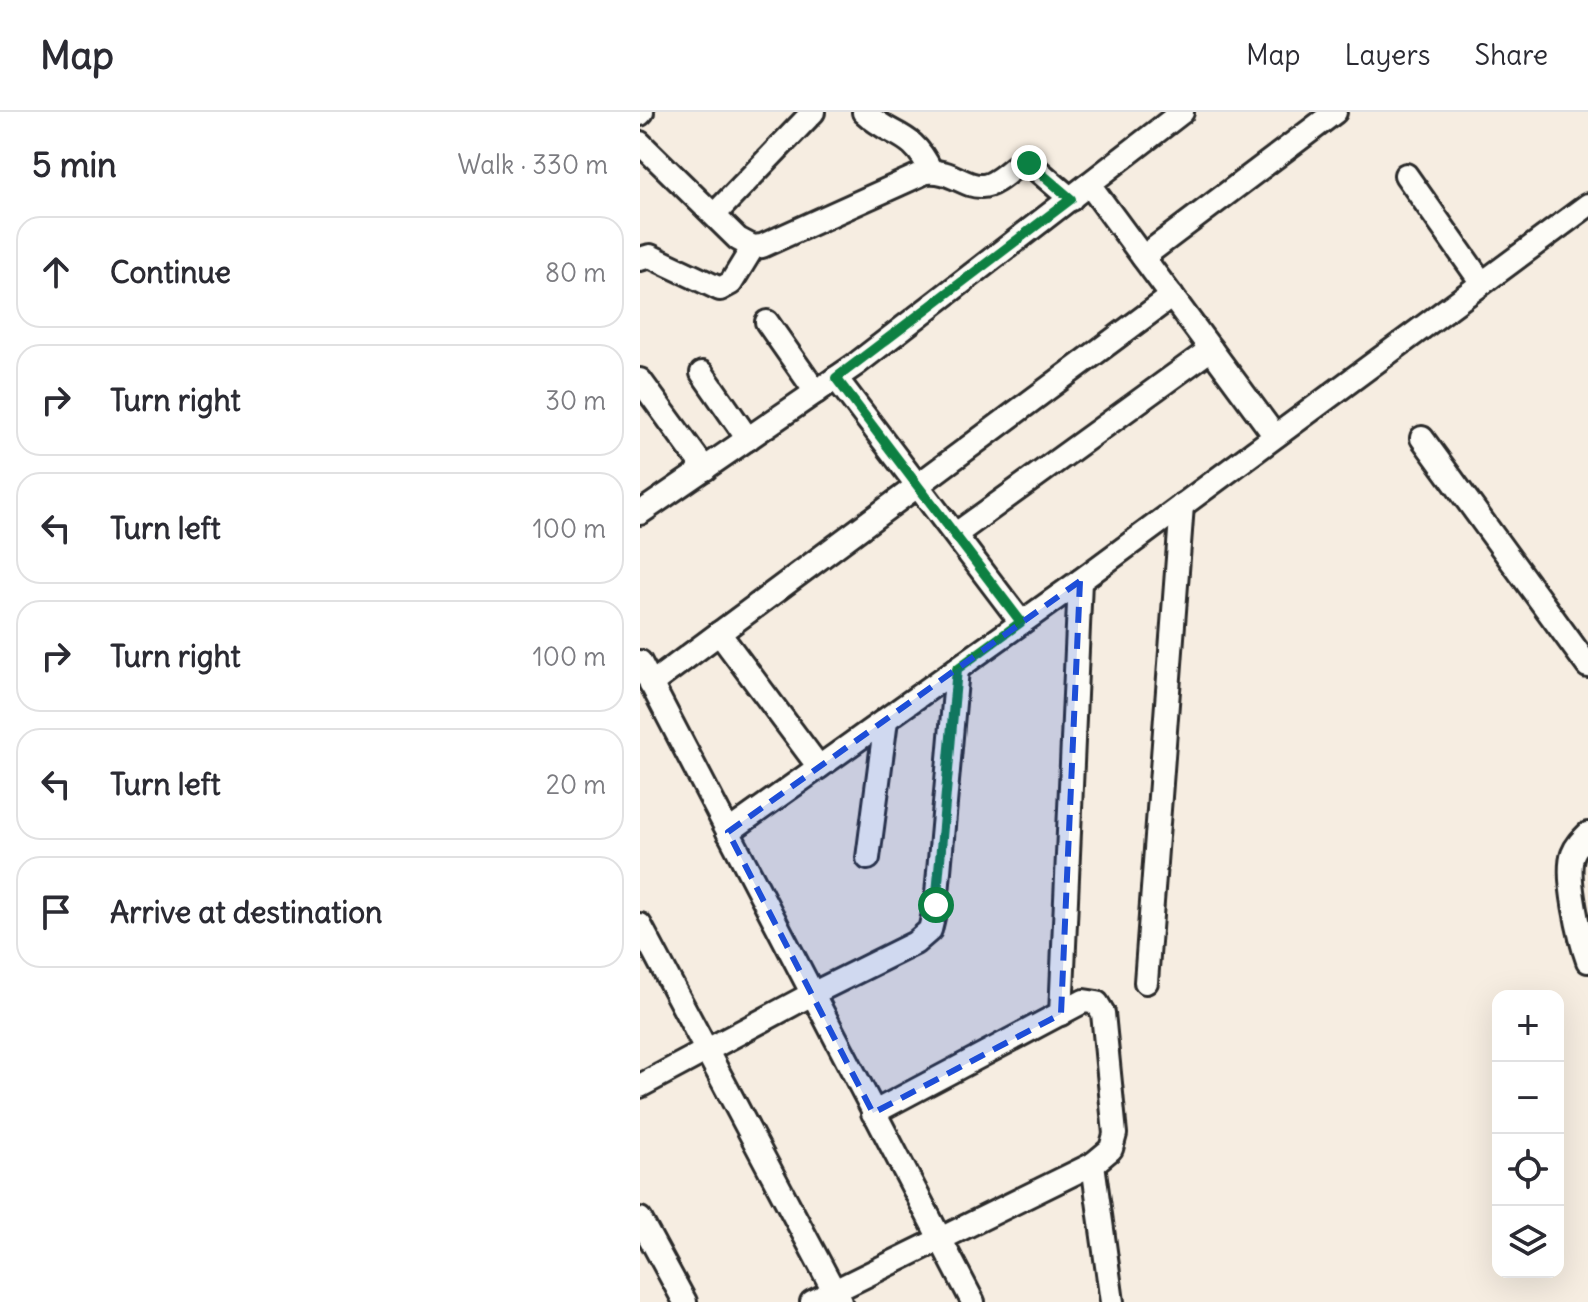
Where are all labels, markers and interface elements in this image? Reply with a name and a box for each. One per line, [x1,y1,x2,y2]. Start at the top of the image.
text: Map [40,32,114,79]
text: Map [1246,37,1301,73]
text: Layers [1345,37,1431,73]
text: Share [1475,37,1548,73]
text: 5 min [32,143,117,186]
route end [1011,145,1047,181]
text: Walk · 330 m [458,148,608,181]
icon: ahead [34,250,78,294]
text: Continue [110,253,231,291]
text: 80 m [545,256,606,289]
icon: right [34,378,78,422]
text: Turn right [110,381,241,419]
text: 30 m [545,384,606,417]
icon: left [34,506,78,550]
text: Turn left [110,509,221,547]
text: 100 m [532,512,606,545]
icon: right [34,634,78,678]
text: Turn right [110,637,241,675]
text: 100 m [532,640,606,673]
icon: left [34,762,78,806]
text: Turn left [110,765,221,803]
text: 20 m [546,768,606,801]
route start [918,887,954,923]
icon: arrive [34,890,78,934]
text: Arrive at destination [110,893,382,931]
map controls [1492,990,1564,1278]
button: + [1492,990,1564,1062]
button: − [1492,1062,1564,1134]
button: locate [1492,1134,1564,1206]
button: layers [1492,1206,1564,1278]

